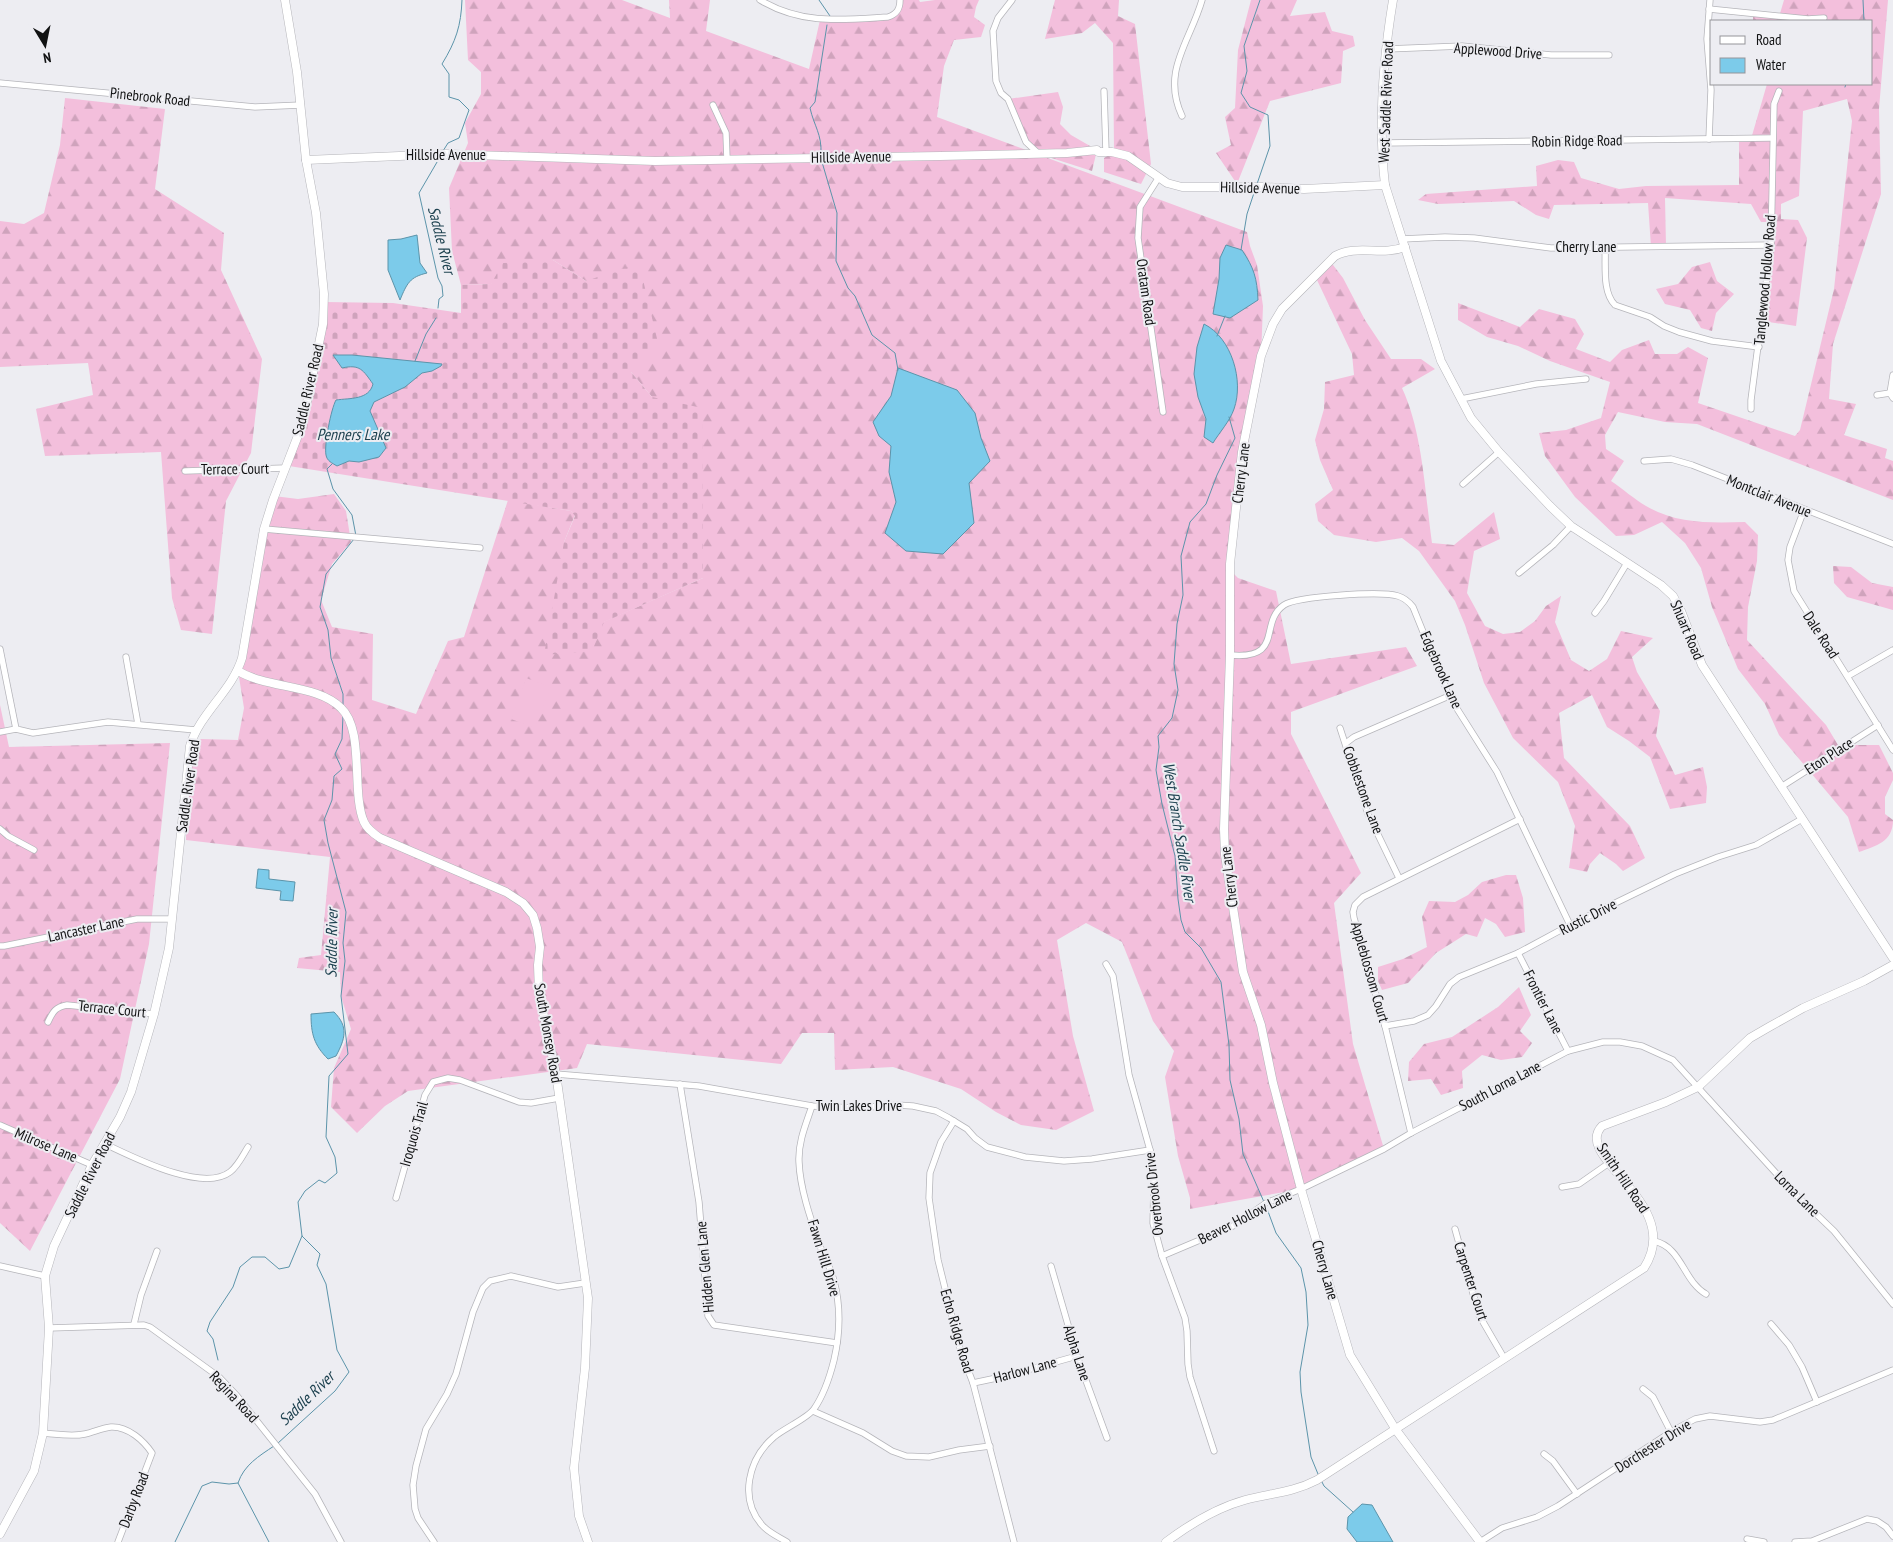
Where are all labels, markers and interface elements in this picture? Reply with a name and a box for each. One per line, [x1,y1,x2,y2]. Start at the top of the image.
north arrow [20,20,70,70]
legend [1710,20,1873,85]
text: Road [1756,30,1782,49]
street label: Applewood Drive [1453,38,1543,63]
street label: West Saddle River Road [1374,41,1397,163]
text: N [42,48,53,67]
text: Water [1756,55,1787,74]
street label: Pinebrook Road [109,83,191,110]
street label: Robin Ridge Road [1531,130,1623,151]
street label: Hillside Avenue [406,145,486,164]
street label: Hillside Avenue [811,146,891,167]
street label: Hillside Avenue [1220,177,1300,198]
water label: Saddle River [424,204,461,279]
street label: Tanglewood Hollow Road [1749,214,1780,346]
street label: Cherry Lane [1555,237,1617,256]
street label: Oratam Road [1132,257,1161,326]
street label: Saddle River Road [288,342,327,438]
water label: Penners Lake [317,424,391,444]
street label: Cherry Lane [1227,441,1254,504]
street label: Terrace Court [201,458,269,479]
street label: Montclair Avenue [1724,470,1814,521]
street label: Shuart Road [1666,597,1708,662]
street label: Dale Road [1799,608,1844,662]
street label: Edgebrook Lane [1416,628,1467,711]
street label: Eton Place [1801,733,1857,778]
street label: Saddle River Road [172,738,203,834]
street label: Cobblestone Lane [1339,743,1388,836]
water label: West Branch Saddle River [1159,761,1201,906]
street label: Cherry Lane [1215,846,1242,909]
street label: Rustic Drive [1556,894,1620,939]
water label: Saddle River [320,906,342,978]
street label: Lancaster Lane [46,911,126,946]
street label: Appleblossom Court [1347,919,1394,1024]
street label: Frontier Lane [1519,967,1568,1037]
street label: South Monsey Road [530,982,567,1084]
street label: Terrace Court [77,995,147,1022]
street label: South Lorna Lane [1456,1056,1544,1115]
street label: Twin Lakes Drive [816,1096,902,1115]
street label: Iroquois Trail [395,1099,432,1169]
street label: Milrose Lane [12,1123,80,1166]
street label: Saddle River Road [60,1129,119,1221]
street label: Smith Hill Road [1593,1139,1654,1216]
street label: Overbrook Drive [1140,1151,1167,1237]
street label: Lorna Lane [1771,1167,1824,1220]
street label: Beaver Hollow Lane [1195,1185,1295,1248]
street label: Fawn Hill Drive [804,1217,845,1299]
street label: Hidden Glen Lane [691,1220,718,1314]
street label: Cherry Lane [1308,1238,1343,1302]
street label: Carpenter Court [1450,1239,1493,1323]
street label: Echo Ridge Road [936,1287,979,1375]
street label: Alpha Lane [1060,1322,1095,1383]
street label: Harlow Lane [991,1352,1058,1387]
water label: Saddle River [274,1365,340,1429]
street label: Regina Road [206,1367,263,1426]
street label: Dorchester Drive [1611,1415,1694,1477]
street label: Darby Road [114,1469,153,1530]

